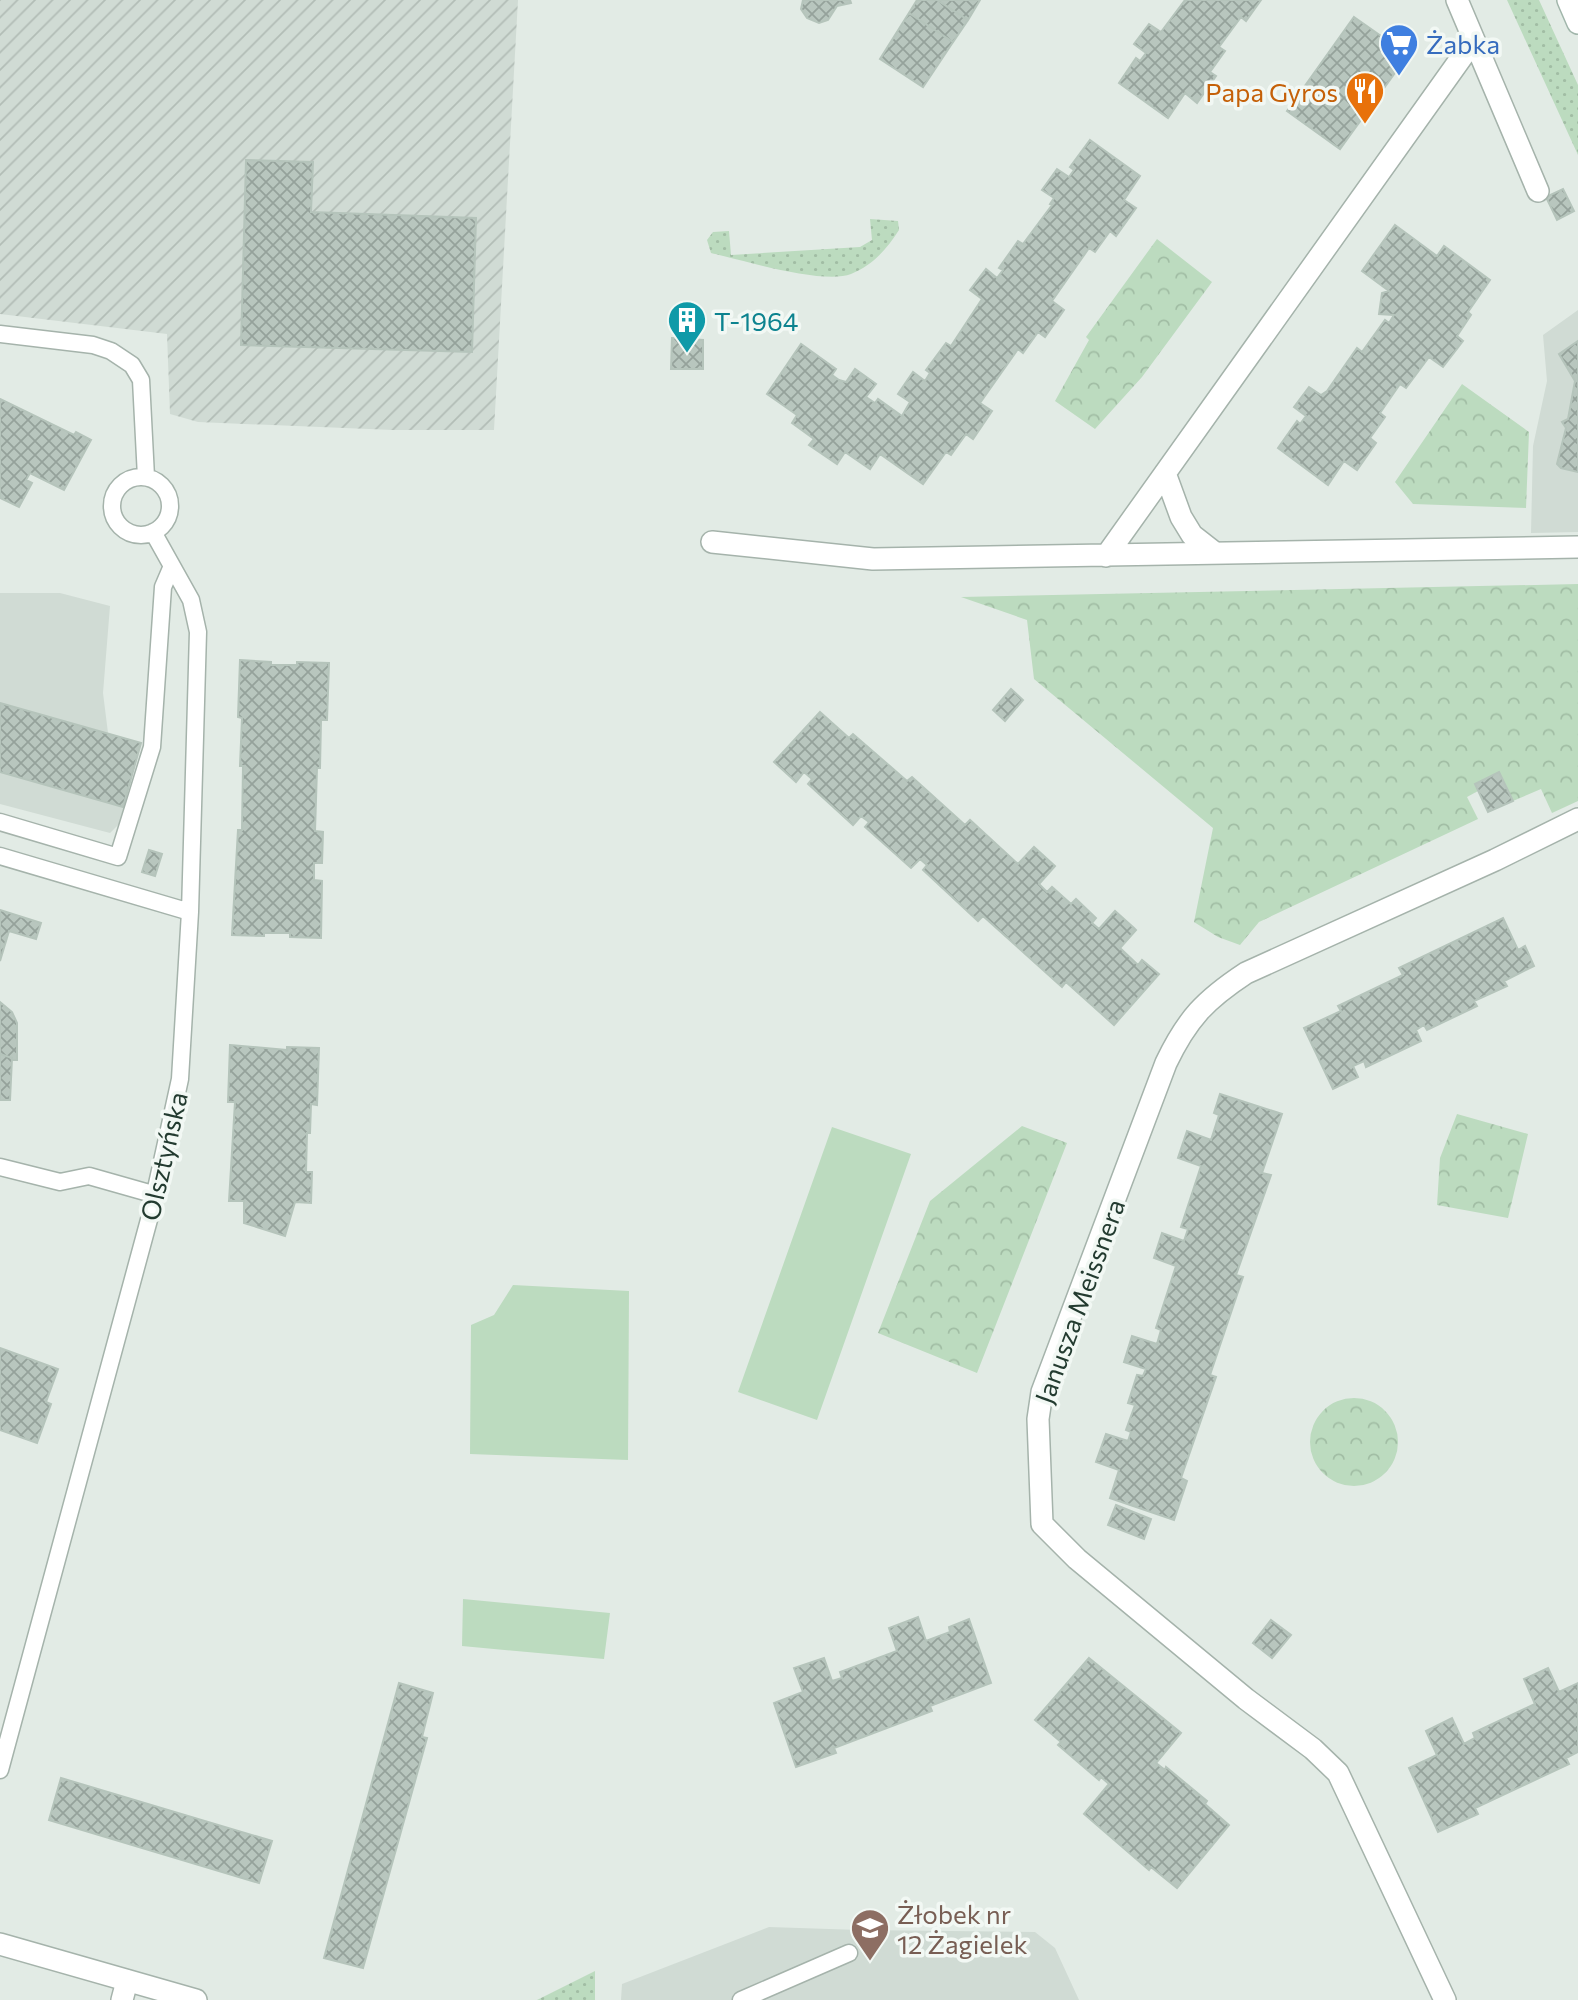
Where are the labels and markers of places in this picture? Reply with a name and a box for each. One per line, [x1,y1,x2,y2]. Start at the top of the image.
supermarket icon: Żabka [1378,22,1420,77]
place label: Żabka [1426,28,1500,59]
restaurant icon: Papa Gyros [1344,70,1386,125]
place label: Papa Gyros [1205,76,1338,107]
building icon: T-1964 [666,299,708,354]
place label: T-1964 [714,305,798,336]
place label: Żłobek nr 12 Żagielek [897,1898,1027,1959]
school or university icon: Żłobek nr 12 Żagielek [849,1907,891,1962]

